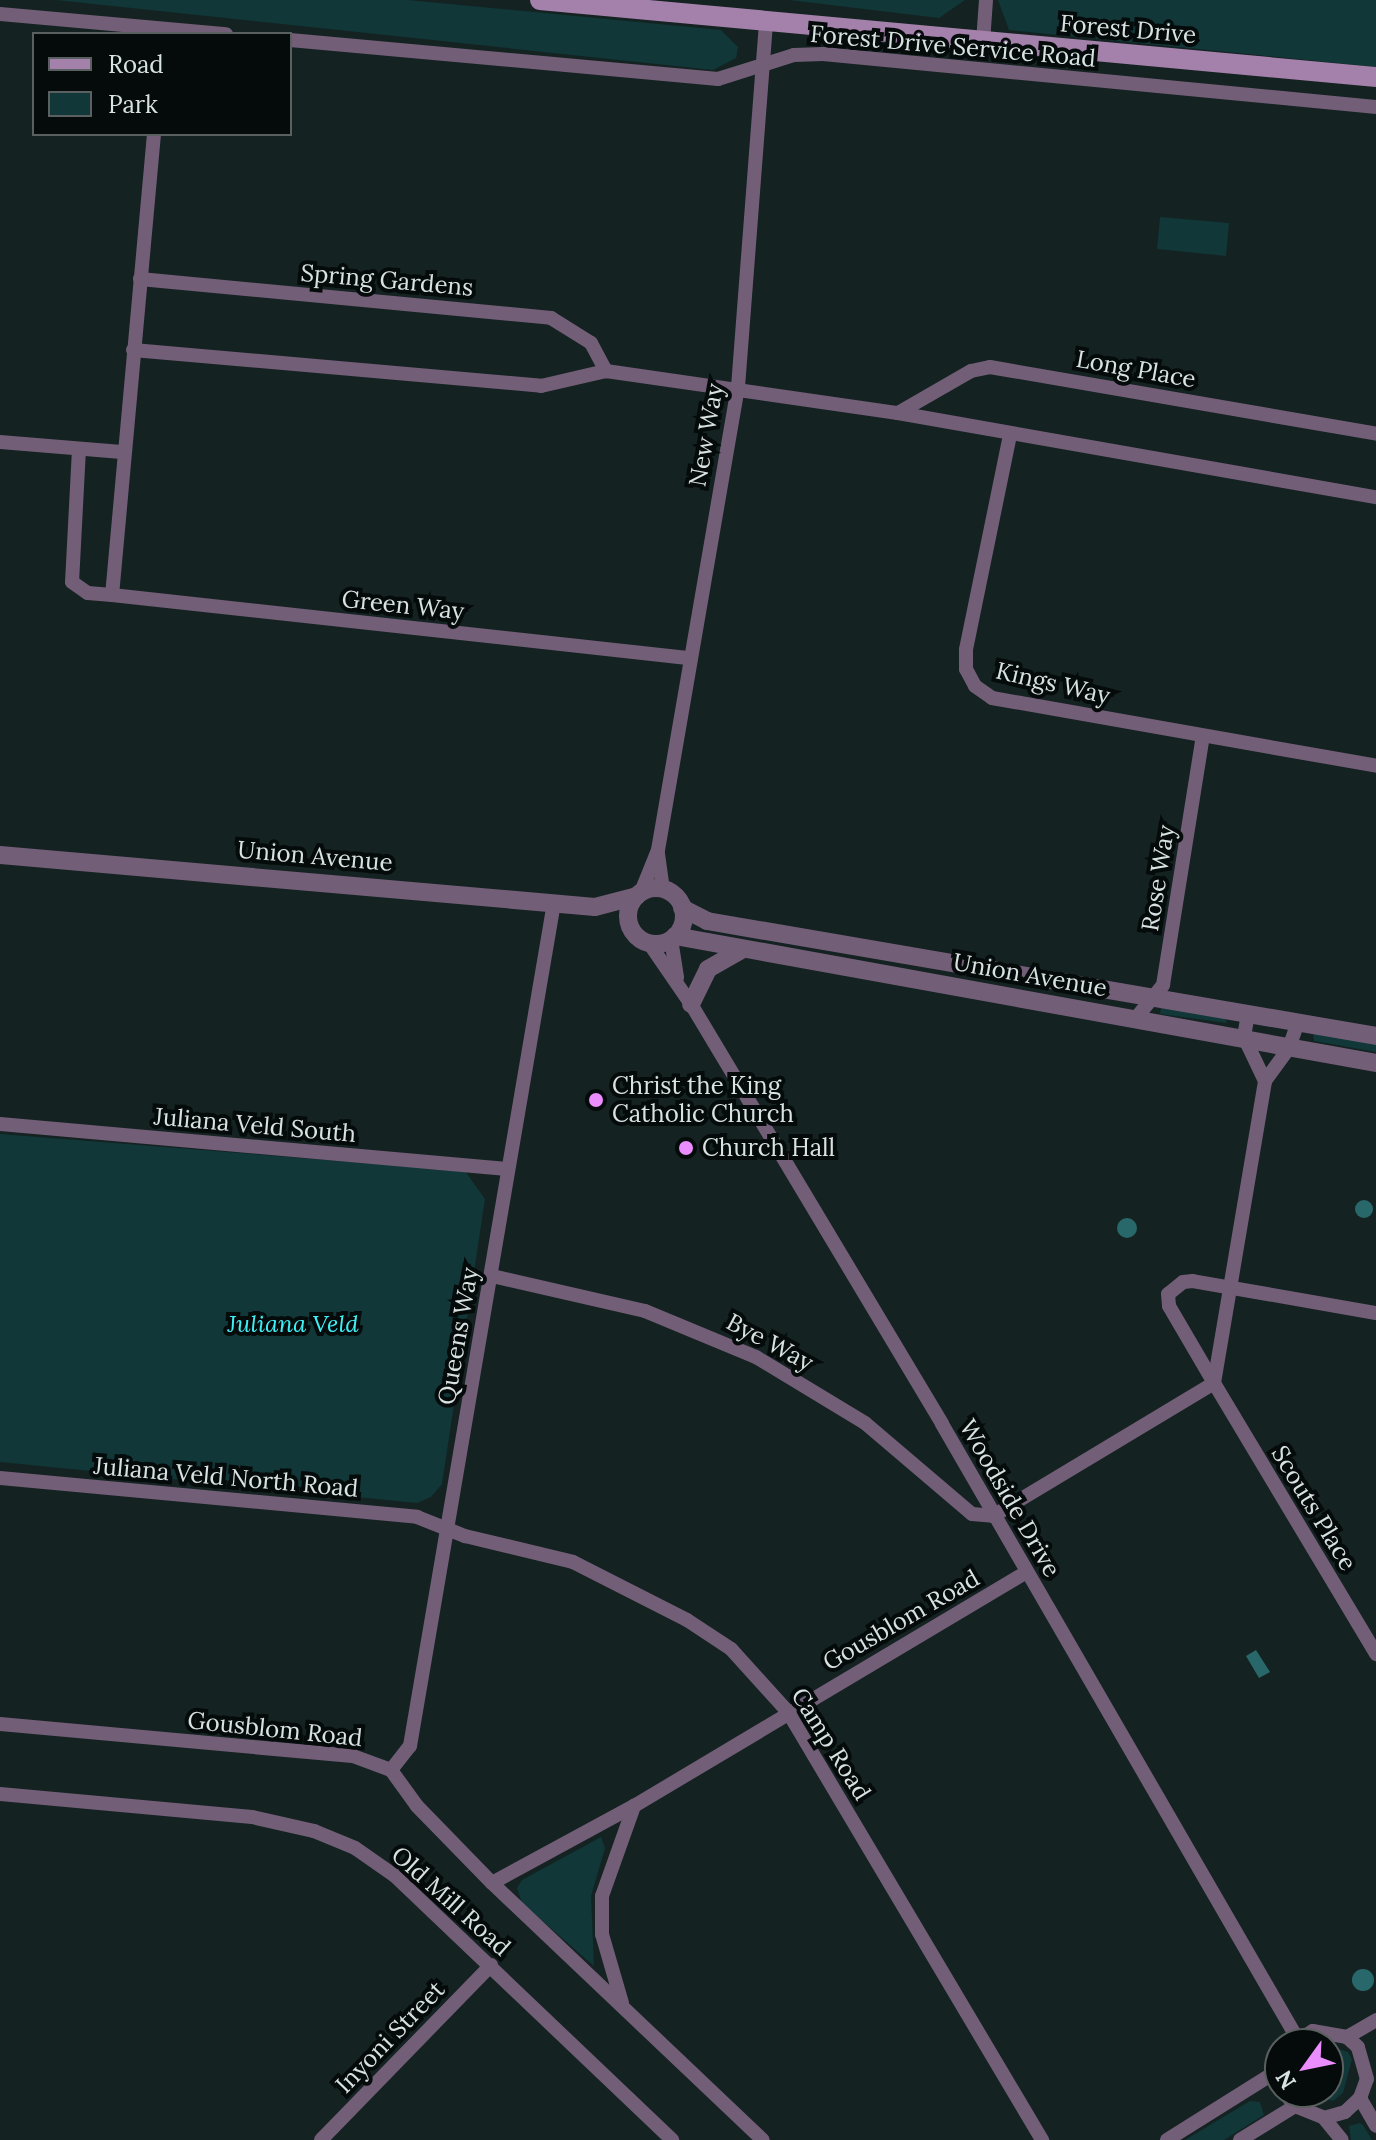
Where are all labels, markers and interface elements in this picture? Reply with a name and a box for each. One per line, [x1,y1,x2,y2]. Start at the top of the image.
street label: Forest Drive [1059,9,1197,49]
street label: Forest Drive Service Road [809,19,1097,73]
legend [32,32,292,136]
text: Road [108,49,164,80]
text: Park [108,89,158,120]
street label: Spring Gardens [300,258,474,302]
street label: Long Place [1074,344,1198,394]
street label: New Way [683,381,729,489]
street label: Green Way [340,584,466,626]
street label: Kings Way [993,656,1113,710]
street label: Rose Way [1135,823,1181,933]
street label: Union Avenue [236,835,394,877]
street label: Union Avenue [951,947,1109,1003]
place label: Christ the King Catholic Church [612,1072,794,1128]
marker: Christ the King Catholic Church [587,1091,605,1109]
street label: Juliana Veld South [153,1102,357,1148]
place label: Church Hall [702,1134,835,1162]
marker: Church Hall [677,1139,695,1157]
street label: Queens Way [432,1265,484,1407]
street label: Bye Way [722,1307,818,1377]
park label: Juliana Veld [228,1310,358,1338]
street label: Woodside Drive [953,1414,1067,1582]
street label: Scouts Place [1266,1440,1362,1576]
street label: Juliana Veld North Road [93,1451,359,1503]
street label: Gousblom Road [818,1564,984,1676]
street label: Camp Road [785,1683,877,1805]
street label: Gousblom Road [186,1705,364,1753]
street label: Old Mill Road [386,1840,516,1962]
street label: Inyoni Street [329,1975,451,2099]
north arrow [1264,2028,1344,2108]
text: N [1269,2065,1302,2095]

